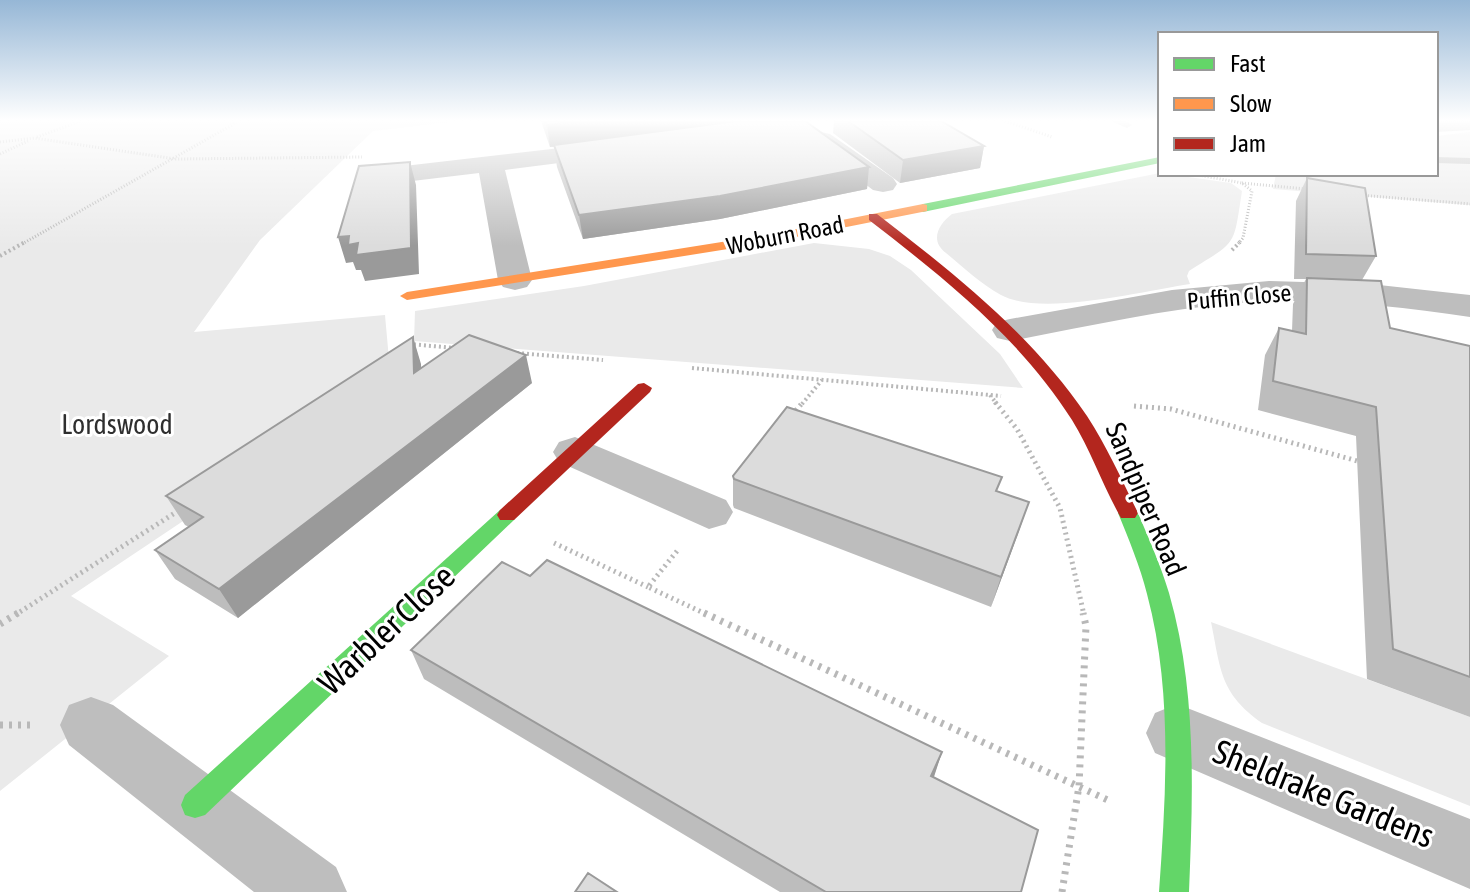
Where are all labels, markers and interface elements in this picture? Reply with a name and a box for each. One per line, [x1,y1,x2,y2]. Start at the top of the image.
legend [1158,32,1438,176]
text: Fast [1230,50,1266,77]
text: Slow [1230,90,1272,117]
text: Jam [1230,130,1266,157]
street label: Woburn Road [724,210,846,260]
street label: Puffin Close [1186,279,1292,315]
park label: Lordswood [61,408,173,440]
street label: Sandpiper Road [1099,418,1193,580]
street label: Warbler Close [310,556,462,702]
street label: Sheldrake Gardens [1208,731,1440,855]

